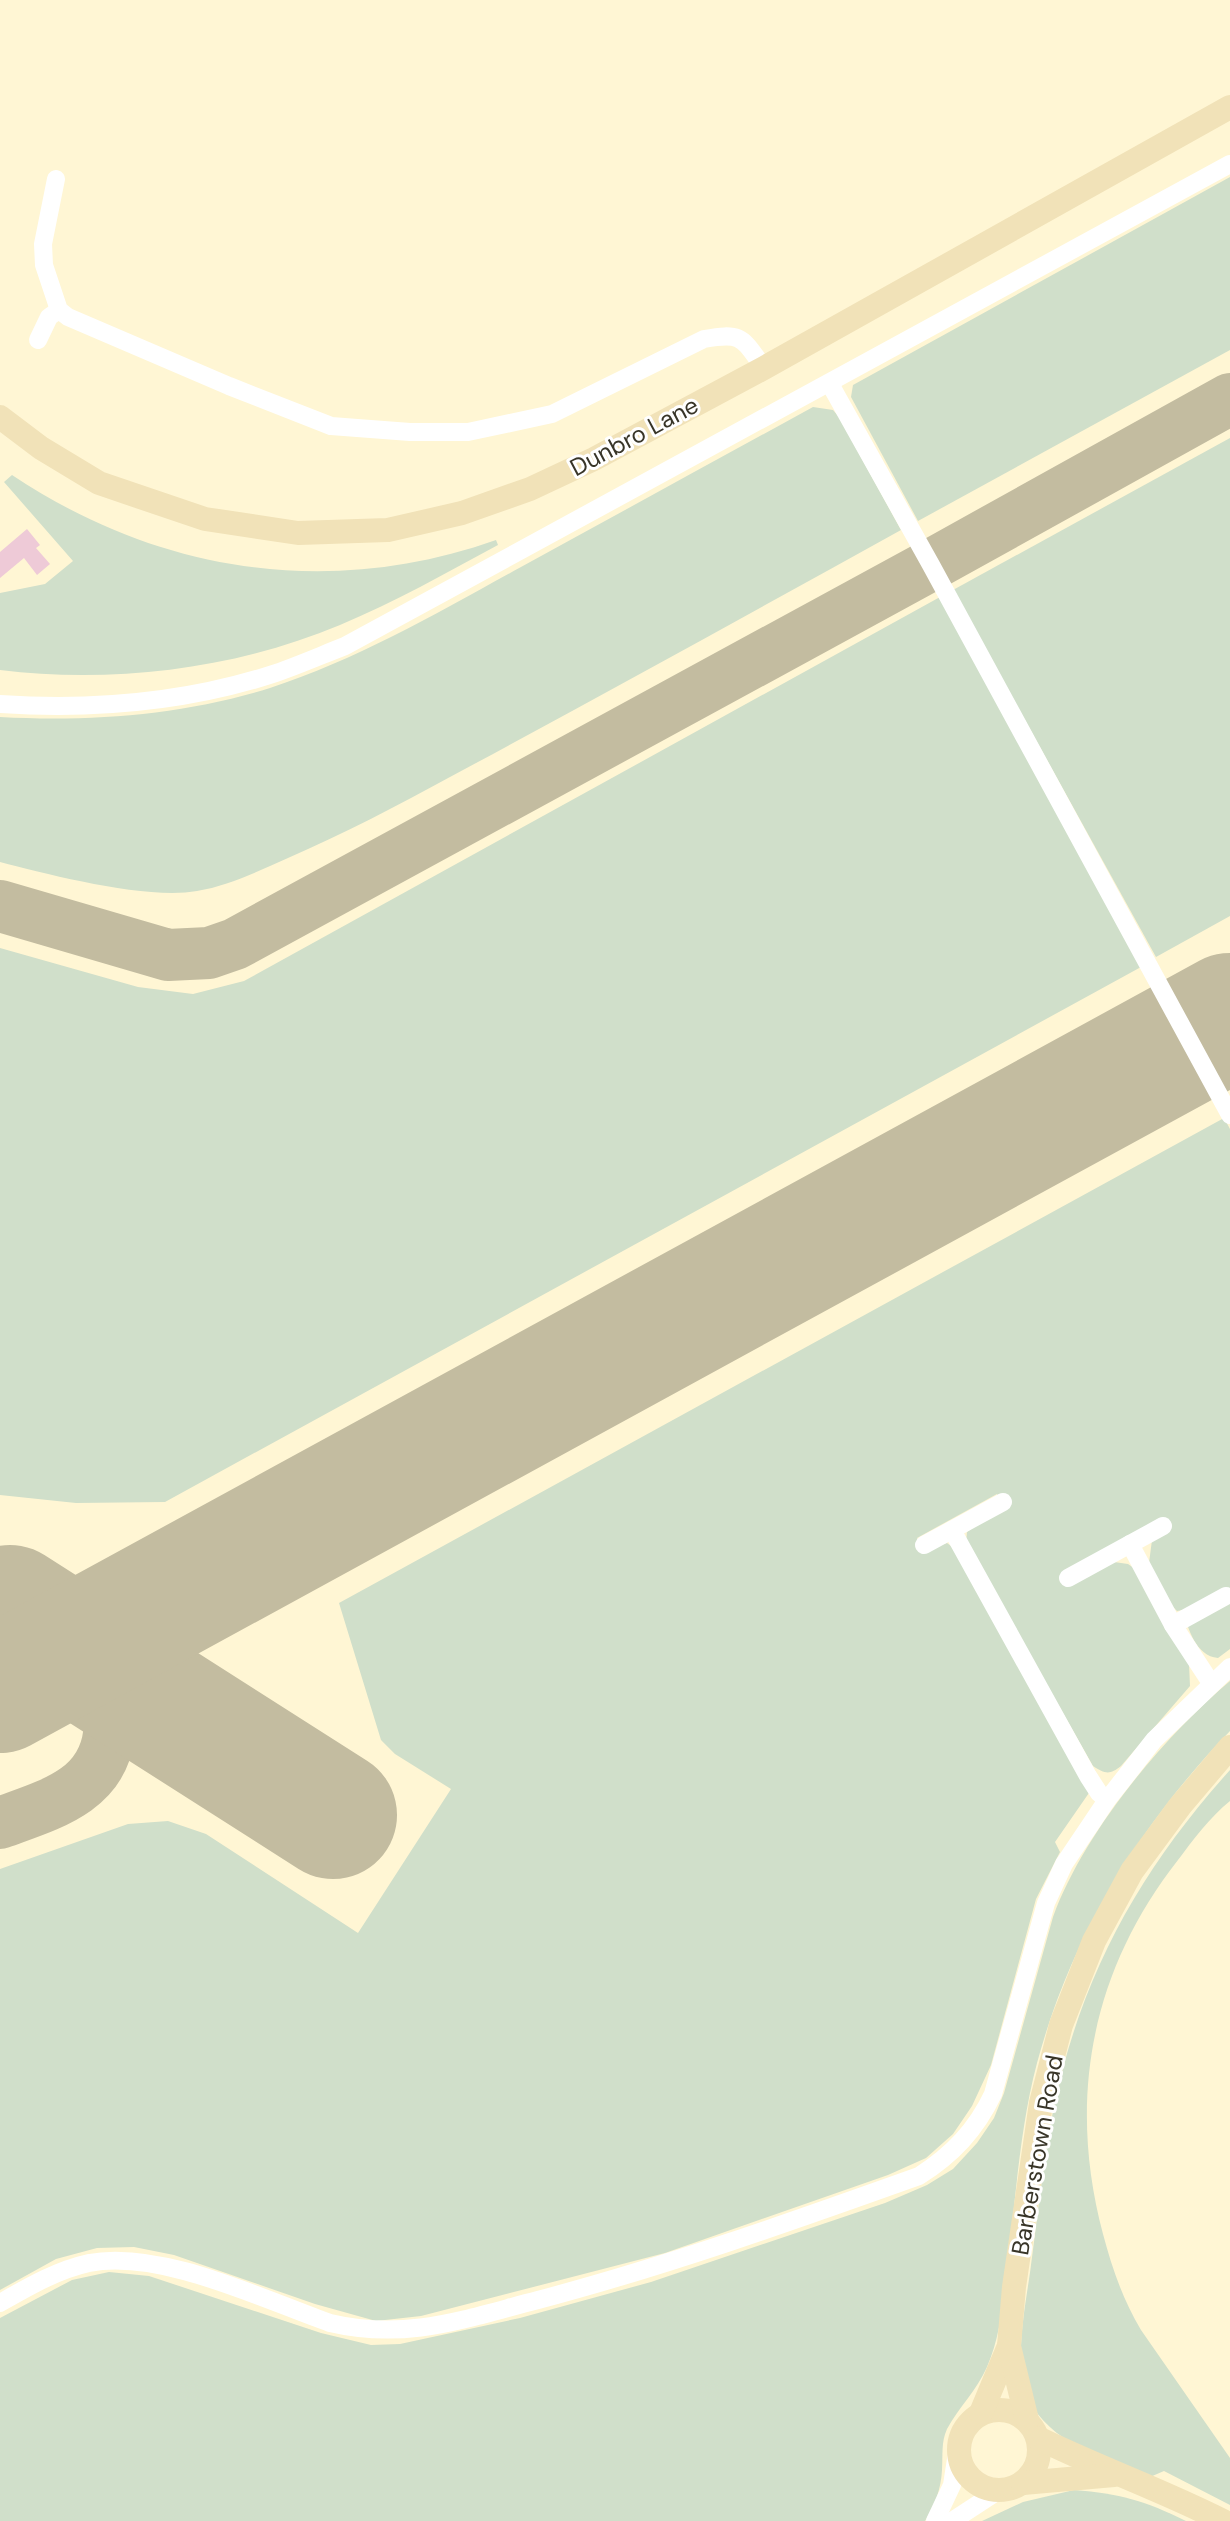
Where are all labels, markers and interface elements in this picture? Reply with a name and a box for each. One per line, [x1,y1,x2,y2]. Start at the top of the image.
street label: Dunbro Lane [564,389,704,483]
street label: Barberstown Road [1004,2053,1070,2257]

